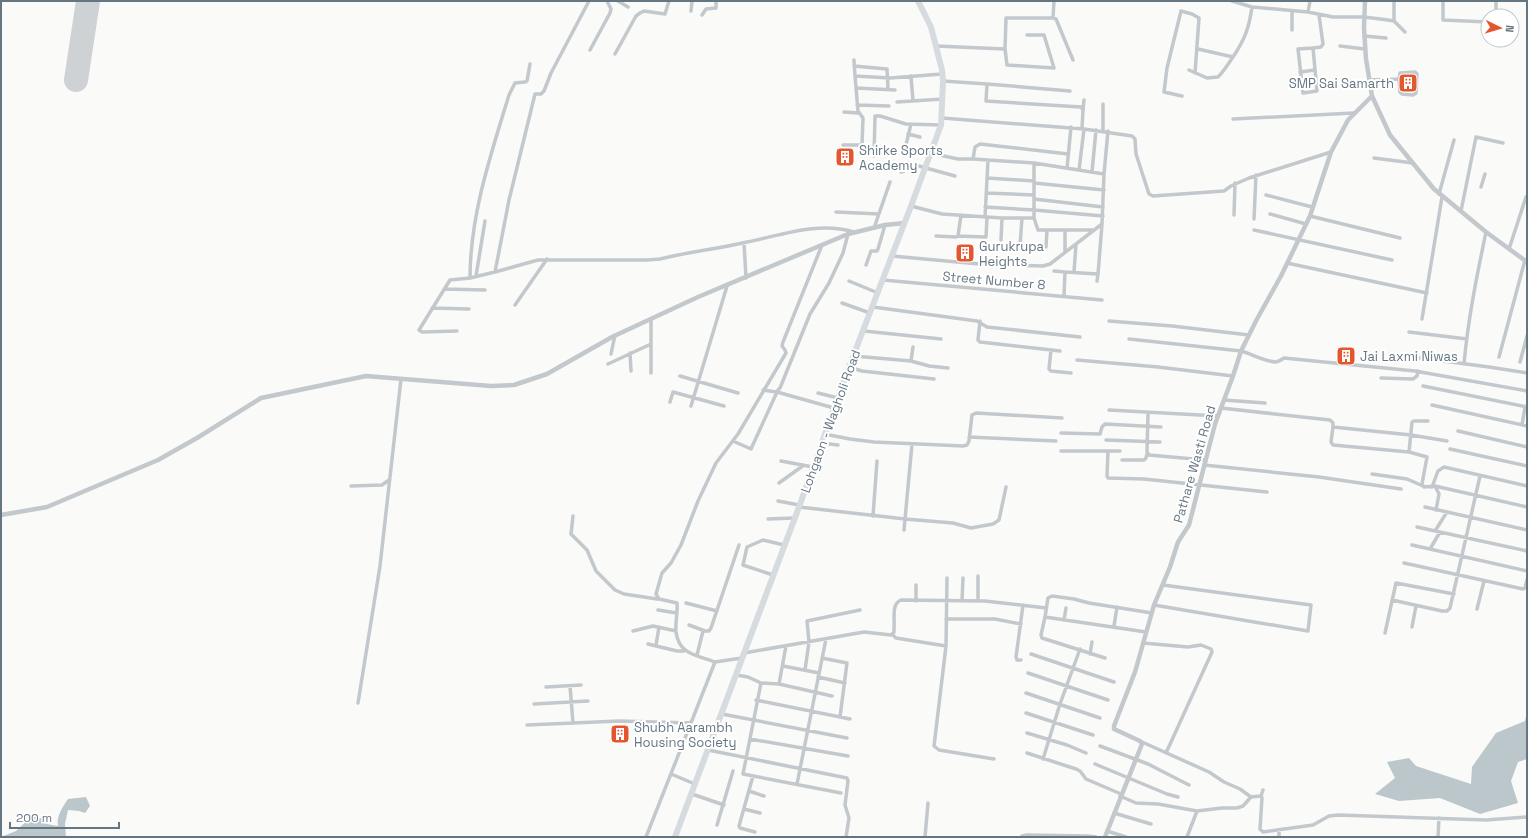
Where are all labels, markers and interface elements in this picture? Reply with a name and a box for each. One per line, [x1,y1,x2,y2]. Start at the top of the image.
north arrow [1480,8,1520,48]
text: N [1503,25,1517,33]
building icon: SMP Sai Samarth [1397,72,1419,94]
place label: SMP Sai Samarth [1289,75,1394,92]
place label: Shirke Sports Academy [859,142,943,174]
building icon: Shirke Sports Academy [834,146,856,168]
place label: Gurukrupa Heights [979,238,1045,270]
building icon: Gurukrupa Heights [954,242,976,264]
street label: Street Number 8 [942,268,1046,293]
building icon: Jai Laxmi Niwas [1335,345,1357,367]
street label: Lohgaon - Wagholi Road [797,347,864,495]
place label: Jai Laxmi Niwas [1360,348,1458,365]
street label: Pathare Wasti Road [1170,403,1219,525]
place label: Shubh Aarambh Housing Society [634,719,737,751]
building icon: Shubh Aarambh Housing Society [609,723,631,745]
scale bar [10,804,119,830]
text: 200 m [16,810,52,826]

